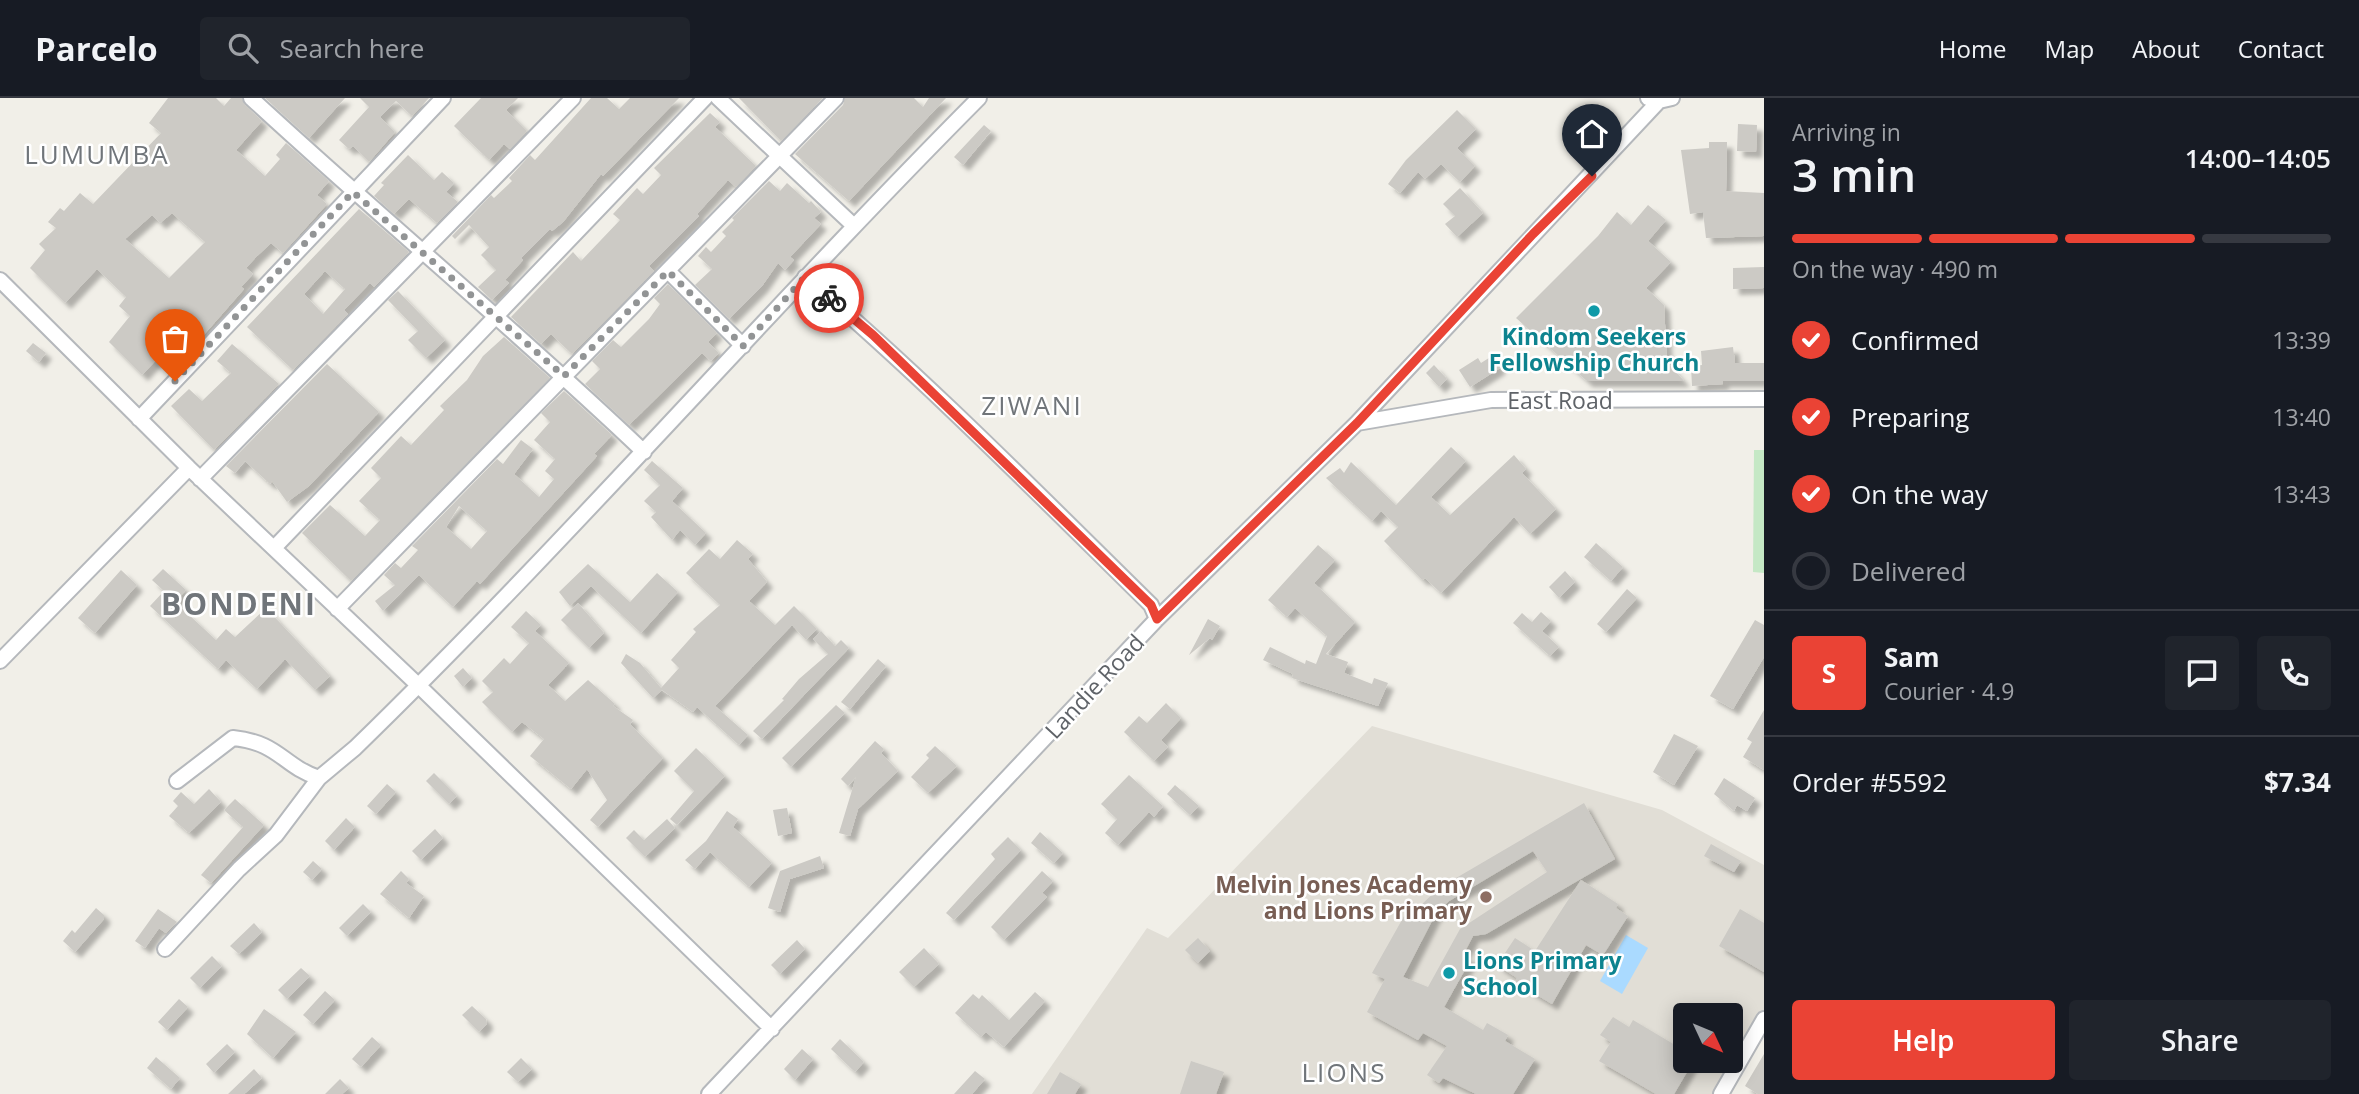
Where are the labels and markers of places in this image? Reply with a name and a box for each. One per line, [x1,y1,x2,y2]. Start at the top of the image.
pin [1562,104,1622,176]
marker: Kindom Seekers Fellowship Church [1586,303,1602,319]
pin [145,309,205,381]
place label: Kindom Seekers Fellowship Church [1489,320,1699,378]
place label: Melvin Jones Academy and Lions Primary [1215,868,1473,926]
marker: Melvin Jones Academy and Lions Primary [1478,889,1494,905]
place label: Lions Primary School [1463,944,1623,1002]
marker: Lions Primary School [1441,965,1457,981]

